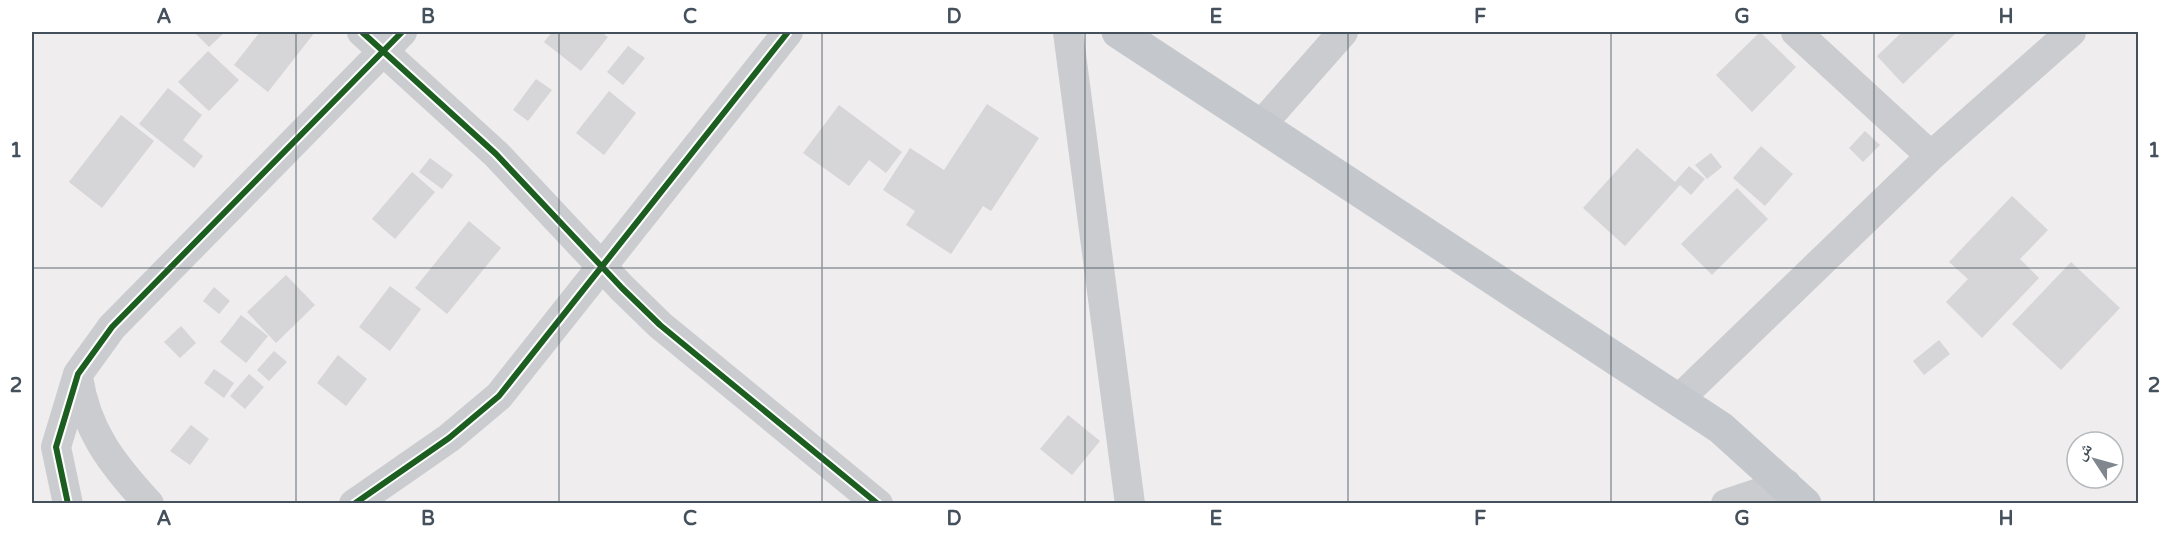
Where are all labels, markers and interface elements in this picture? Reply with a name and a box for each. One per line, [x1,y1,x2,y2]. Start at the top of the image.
text: A [157,5,172,29]
text: B [421,5,435,29]
text: C [683,5,697,29]
text: D [946,5,962,29]
text: E [1210,5,1223,29]
text: F [1474,5,1486,29]
text: G [1734,5,1750,29]
text: H [1998,5,2014,29]
text: 1 [10,139,22,163]
text: 1 [2148,139,2160,163]
text: 2 [10,374,22,398]
text: 2 [2148,374,2160,398]
north arrow [2065,430,2125,490]
text: ش [2071,439,2097,465]
text: A [157,507,172,531]
text: B [421,507,435,531]
text: C [683,507,697,531]
text: D [946,507,962,531]
text: E [1210,507,1223,531]
text: F [1474,507,1486,531]
text: G [1734,507,1750,531]
text: H [1998,507,2014,531]

